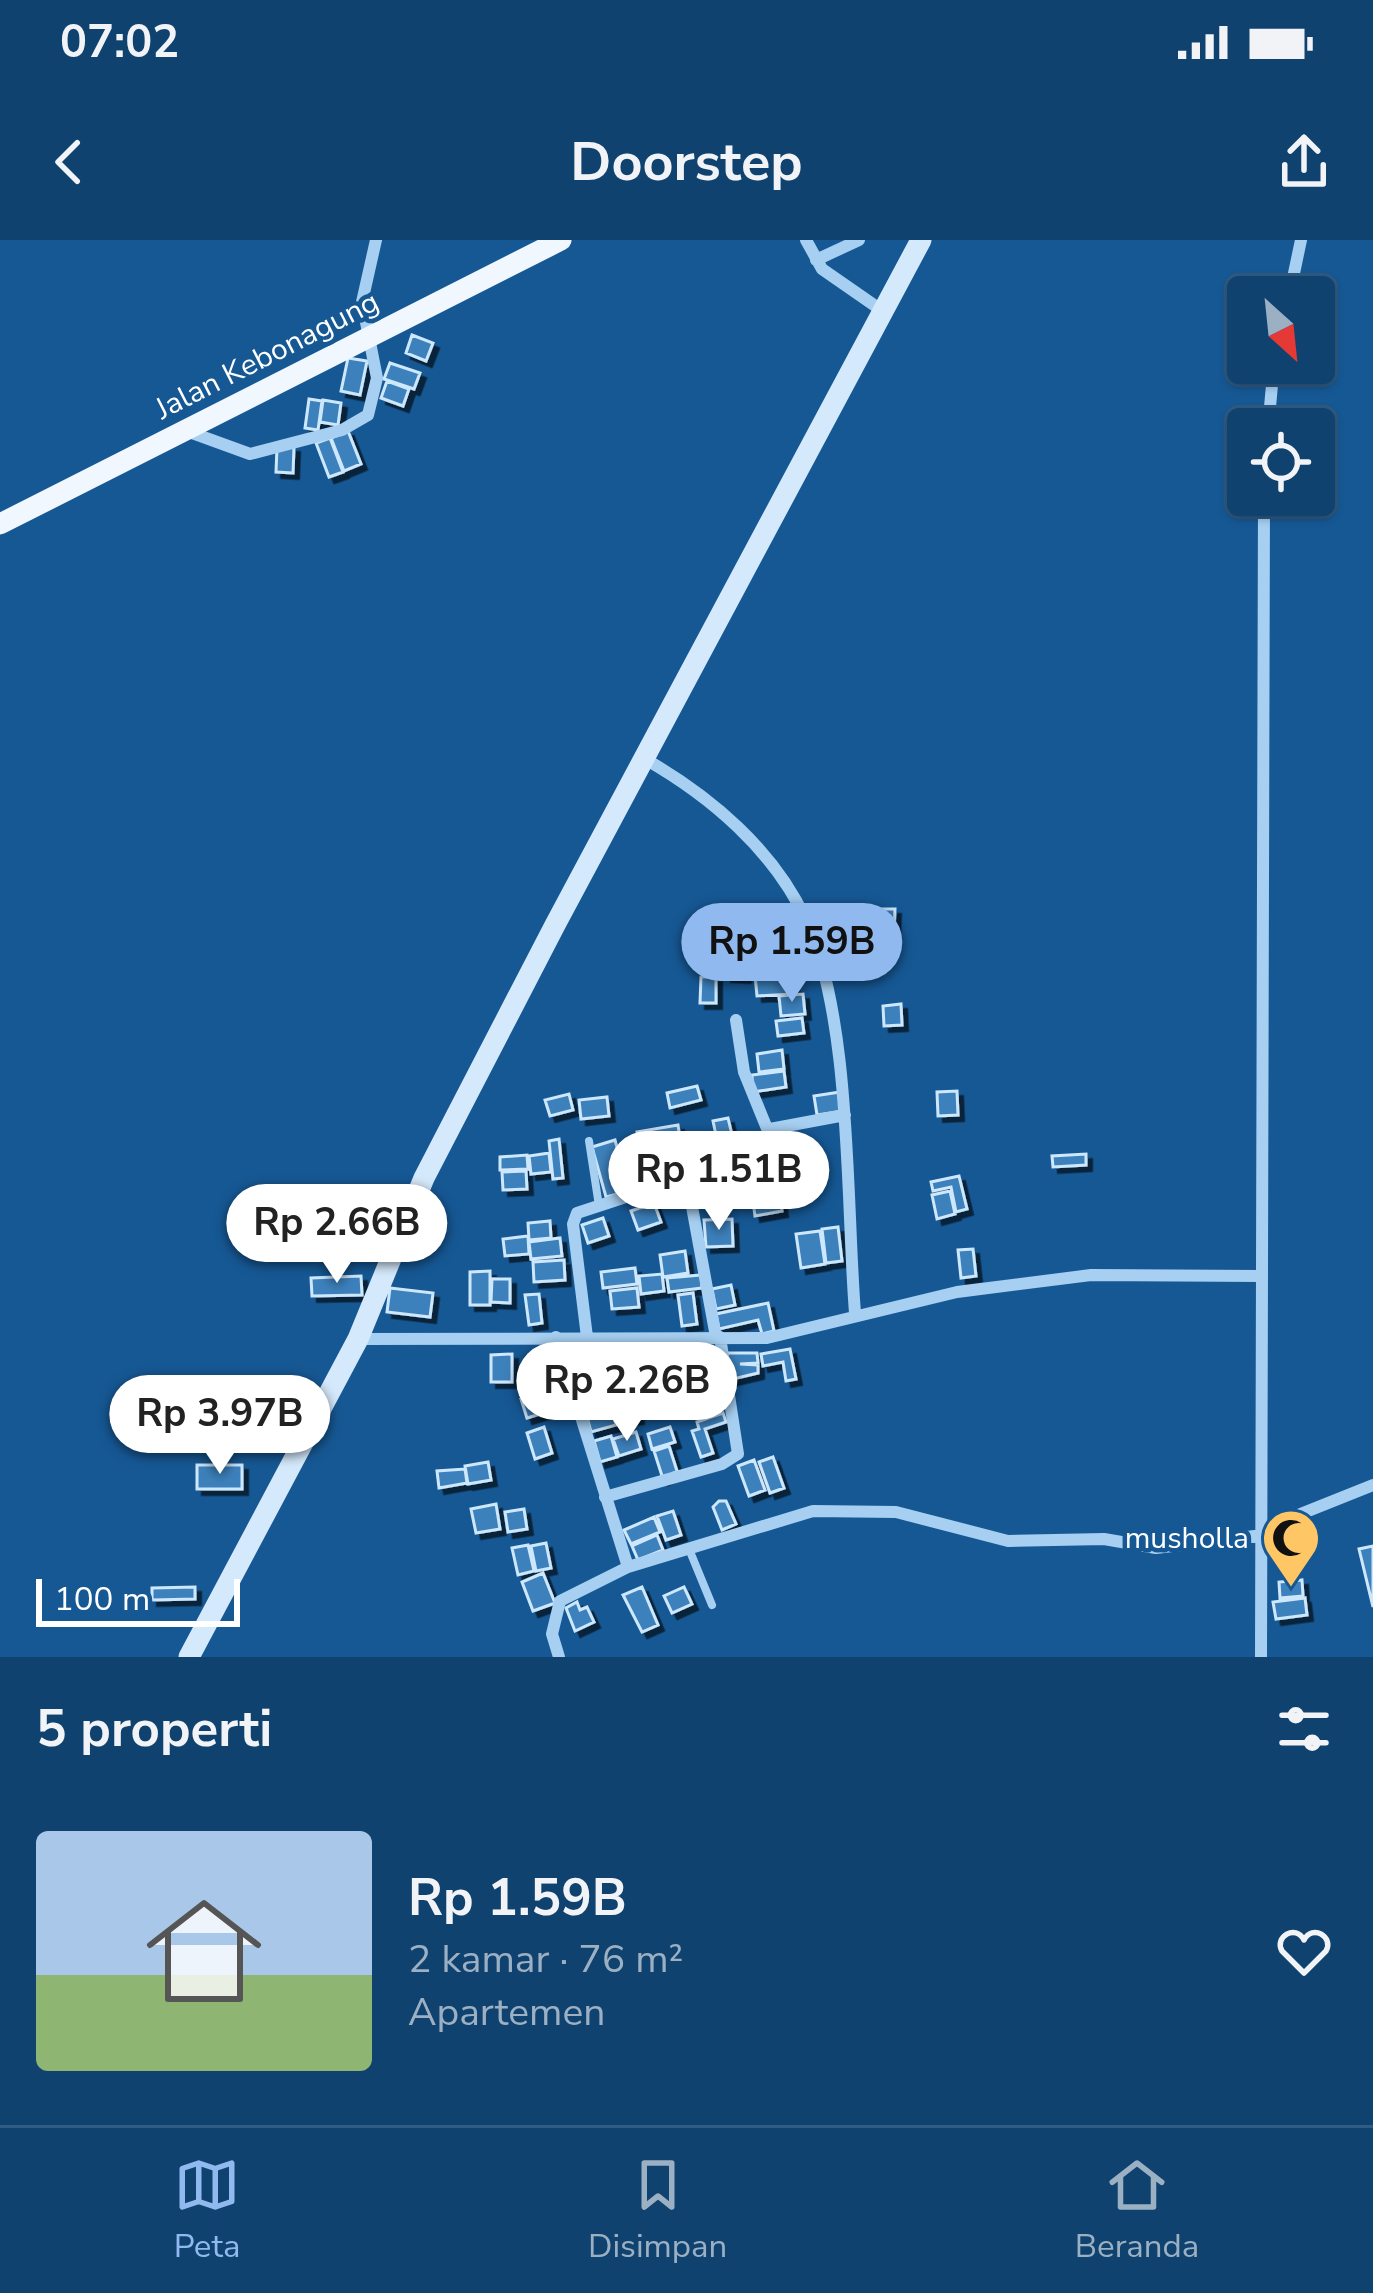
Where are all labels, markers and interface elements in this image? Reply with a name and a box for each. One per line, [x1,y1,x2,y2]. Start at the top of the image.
text: 07:02 [60,12,179,73]
text: Doorstep [570,125,803,199]
icon: back [36,129,102,195]
icon: share [1271,129,1337,195]
north arrow [1227,276,1335,384]
map controls [1227,276,1335,516]
street label: Jalan Kebonagung [148,281,386,430]
button: locate [1227,408,1335,516]
pin: Rp 1.59B [668,903,916,1005]
text: Rp 1.59B [708,915,876,968]
pin: Rp 1.51B [595,1131,843,1233]
text: Rp 1.51B [635,1143,803,1196]
pin: Rp 2.66B [213,1184,461,1286]
text: Rp 2.66B [253,1196,421,1249]
pin: Rp 2.26B [503,1342,751,1444]
text: Rp 2.26B [543,1354,711,1407]
pin: Rp 3.97B [96,1375,344,1477]
text: Rp 3.97B [136,1387,304,1440]
mosque icon: musholla [1260,1507,1322,1589]
place label: musholla [1125,1518,1249,1559]
scale bar [36,1573,240,1626]
text: 100 m [54,1577,150,1622]
text: 5 properti [36,1694,272,1764]
icon: filters [1271,1696,1337,1762]
text: Rp 1.59B [408,1863,627,1933]
icon: home [132,1879,276,2023]
icon: heart [1271,1918,1337,1984]
text: 2 kamar · 76 m² [408,1933,683,1986]
text: Apartemen [408,1986,605,2039]
tab: Peta [174,2152,240,2269]
tab: Disimpan [588,2152,727,2269]
tab: Beranda [1075,2152,1199,2269]

